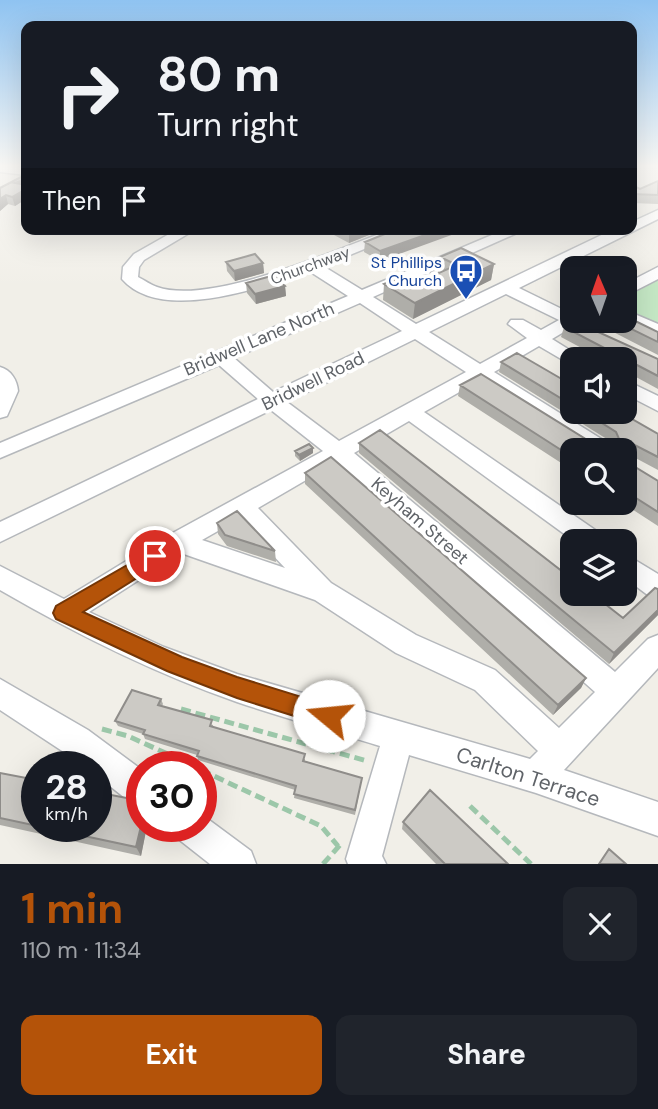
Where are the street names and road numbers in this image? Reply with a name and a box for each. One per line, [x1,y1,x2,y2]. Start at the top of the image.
street label: Churchway [268,241,353,290]
street label: Bridwell Lane North [180,296,338,382]
street label: Bridwell Road [258,346,368,416]
street label: Keyham Street [366,472,474,570]
street label: Carlton Terrace [452,741,604,813]

